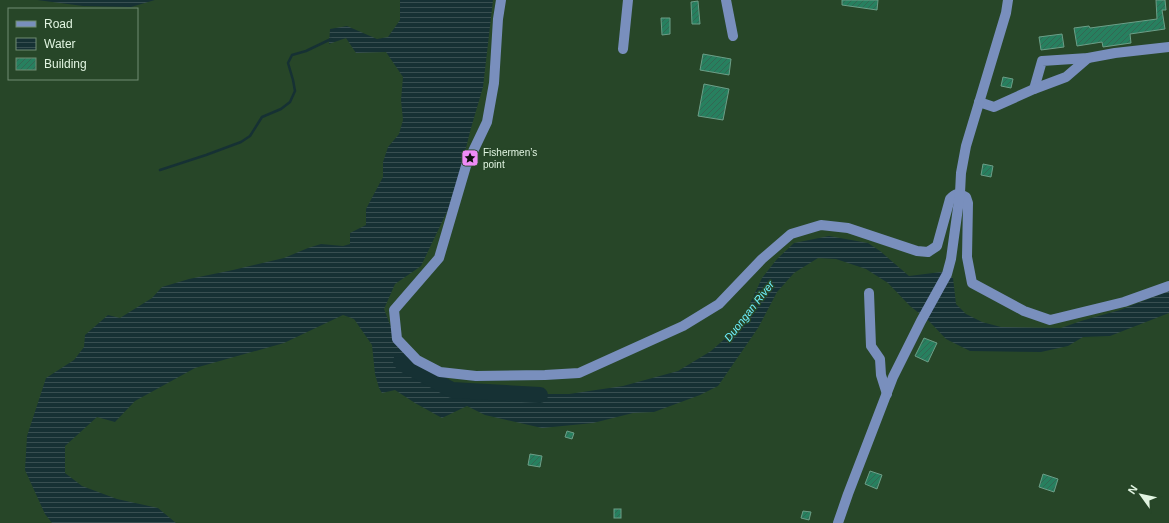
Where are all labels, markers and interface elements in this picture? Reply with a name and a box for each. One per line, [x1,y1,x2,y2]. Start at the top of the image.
legend [8,8,138,80]
text: Road [44,17,73,31]
text: Water [44,37,76,51]
text: Building [44,57,87,71]
place label: Fishermen’s point [483,147,537,170]
place icon: Fishermen’s point [460,148,480,168]
water label: Duongan River [722,277,777,344]
north arrow [1121,475,1161,515]
text: N [1125,483,1140,496]

